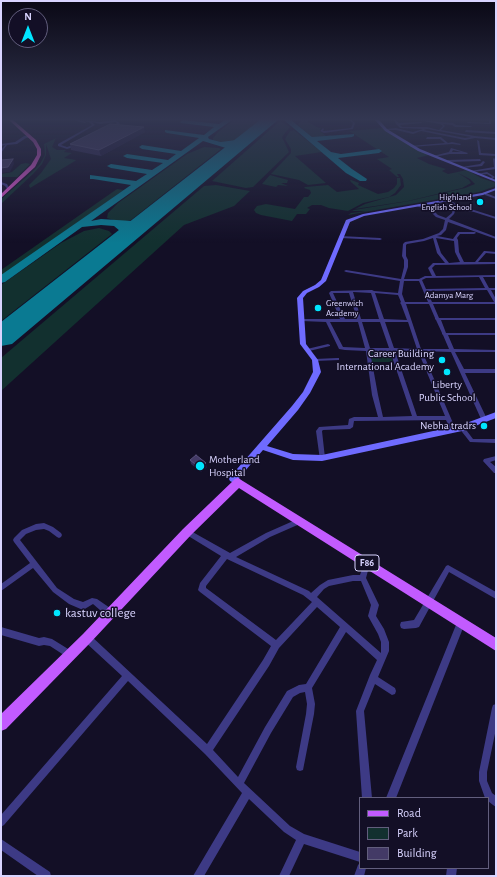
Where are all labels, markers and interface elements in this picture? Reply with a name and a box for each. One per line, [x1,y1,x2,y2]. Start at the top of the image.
north arrow [8,8,48,48]
text: N [24,11,32,22]
place label: Highland English School [422,192,472,213]
marker: Highland English School [475,197,485,207]
street label: Adamya Marg [425,290,473,300]
place label: Greenwich Academy [326,298,363,319]
marker: Greenwich Academy [313,303,323,313]
place label: Career Building International Academy [337,347,434,373]
marker: Career Building International Academy [437,355,447,365]
marker: Liberty Public School [442,367,452,377]
place label: Liberty Public School [419,378,475,404]
place label: Nebha tradrs [420,419,476,433]
marker: Nebha tradrs [479,421,489,431]
place label: Motherland Hospital [209,453,260,479]
marker: Motherland Hospital [194,460,206,472]
road number: F86 [355,555,379,571]
place label: kastuv college [65,605,136,621]
marker: kastuv college [52,608,62,618]
legend [359,797,489,869]
text: Road [397,807,421,819]
text: Park [397,827,418,839]
text: Building [397,847,437,859]

